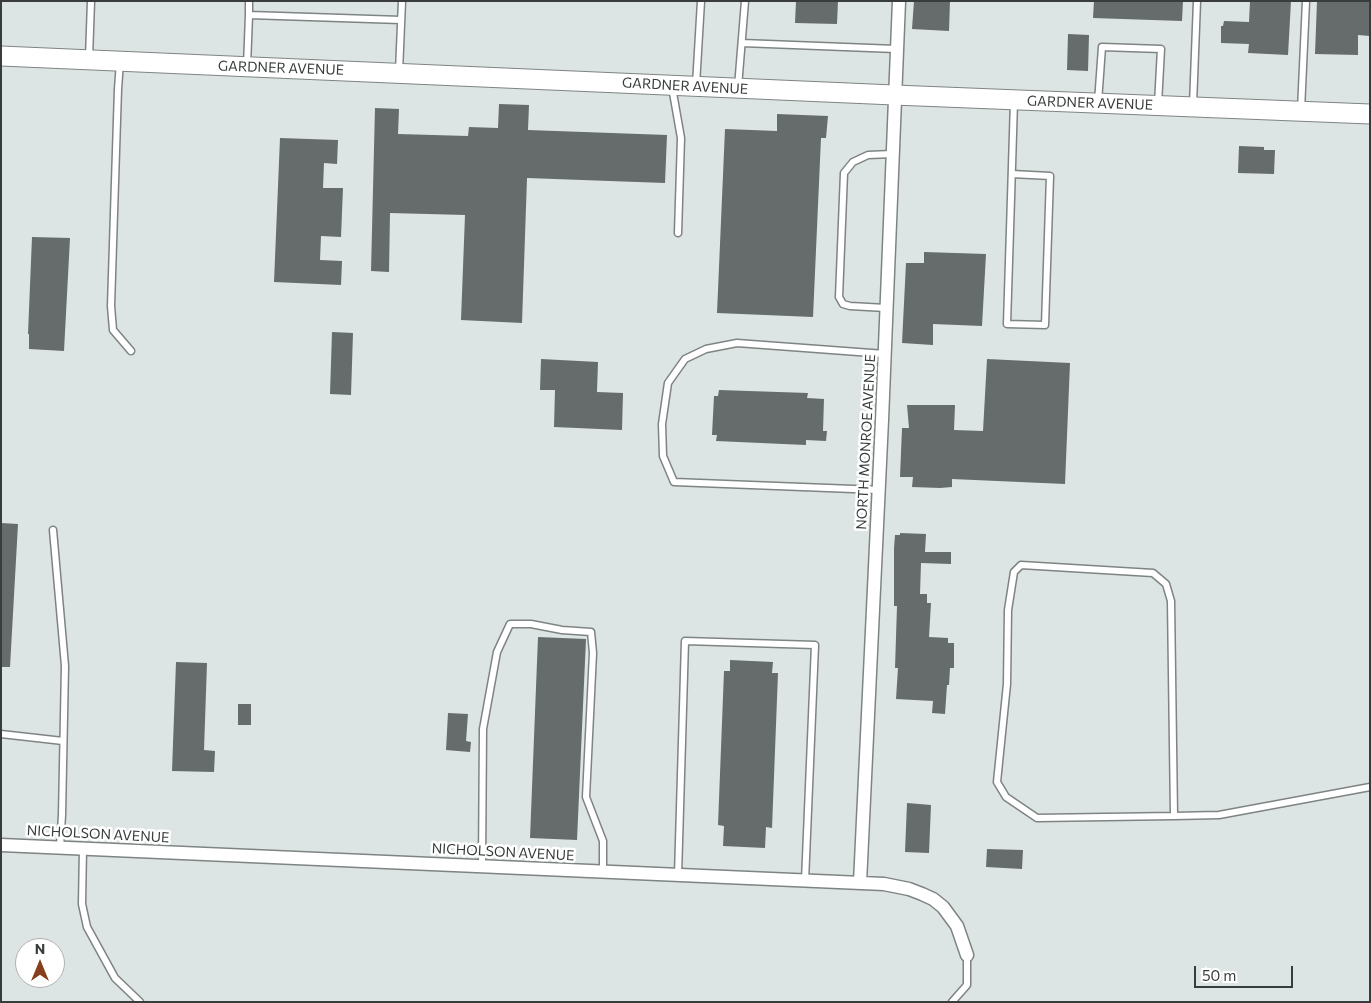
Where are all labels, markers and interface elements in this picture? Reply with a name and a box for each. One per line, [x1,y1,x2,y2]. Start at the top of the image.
street label: GARDNER AVENUE [218,57,344,79]
street label: GARDNER AVENUE [622,74,748,98]
street label: GARDNER AVENUE [1027,92,1153,114]
street label: NORTH MONROE AVENUE [853,354,879,530]
street label: NICHOLSON AVENUE [26,822,170,846]
street label: NICHOLSON AVENUE [431,840,575,864]
north arrow [15,938,65,988]
text: N [35,940,45,957]
scale bar [1196,956,1295,988]
text: 50 m [1202,966,1236,984]

